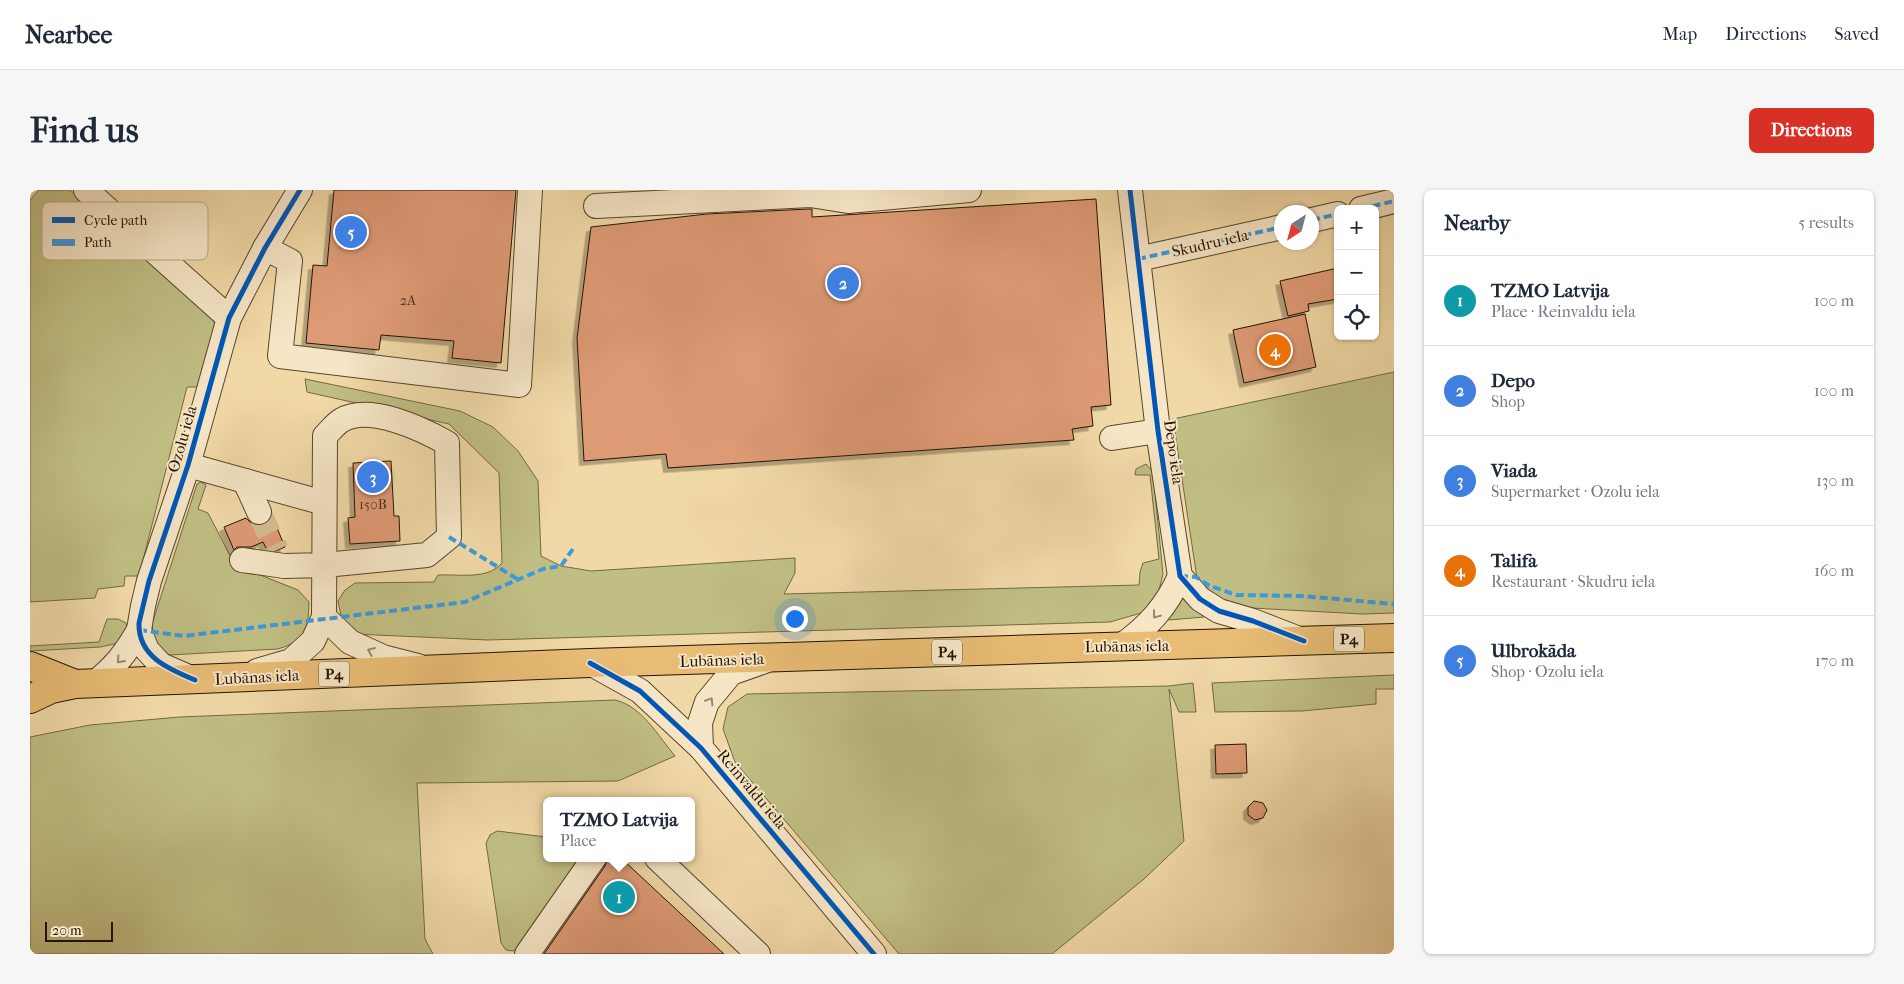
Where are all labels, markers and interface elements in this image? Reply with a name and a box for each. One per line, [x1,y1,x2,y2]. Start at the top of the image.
text: Nearbee [25,21,112,49]
text: Map [1663,24,1697,45]
text: Directions [1725,24,1806,45]
text: Saved [1834,24,1879,45]
button: Directions [1749,108,1874,153]
text: Find us [30,110,139,151]
legend [42,202,208,260]
north arrow [1274,205,1319,250]
map controls [1334,205,1379,340]
button: + [1334,205,1379,250]
text: Nearby [1444,211,1510,235]
text: Cycle path [84,212,148,229]
pin: 5 [335,213,367,251]
text: 5 results [1798,213,1854,232]
street label: Skudru iela [1170,225,1251,261]
text: Path [84,234,112,251]
button: − [1334,250,1379,295]
pin: 2 [827,264,859,302]
text: TZMO Latvija [1491,280,1609,302]
text: 1 [1457,291,1463,310]
text: 100 m [1814,291,1854,310]
house number: 2A [400,292,417,309]
button: locate [1334,295,1379,340]
text: Place · Reinvaldu iela [1491,302,1636,321]
pin: 4 [1259,331,1291,369]
text: Depo [1491,370,1535,392]
text: 2 [1456,381,1464,400]
text: 100 m [1814,381,1854,400]
text: Shop [1491,392,1525,411]
street label: Ozolu iela [163,403,201,475]
street label: Depo iela [1160,419,1188,486]
pin: 3 [357,458,389,496]
text: Viada [1491,460,1537,482]
text: 3 [1457,471,1463,490]
text: 130 m [1816,471,1854,490]
text: Supermarket · Ozolu iela [1491,482,1660,501]
house number: 150B [359,496,387,513]
text: Talifa [1491,550,1537,572]
text: 4 [1455,561,1465,580]
text: 160 m [1814,561,1854,580]
text: Restaurant · Skudru iela [1491,572,1655,591]
your location [782,606,808,632]
one-way arrow [1153,609,1161,618]
road number: P4 [1334,626,1364,652]
street label: Lubānas iela [1084,636,1170,656]
road number: P4 [932,640,962,664]
text: Ulbrokāda [1491,640,1576,662]
one-way arrow [367,647,375,657]
street label: Lubānas iela [679,649,765,671]
text: 5 [1457,651,1463,670]
text: 170 m [1815,651,1854,670]
one-way arrow [117,655,126,664]
road number: P4 [319,662,349,686]
text: Shop · Ozolu iela [1491,662,1604,681]
street label: Lubānas iela [214,665,300,689]
one-way arrow [703,698,713,707]
street label: Reinvaldu iela [713,745,791,833]
popup [543,797,695,862]
text: TZMO Latvija [560,809,678,831]
text: Place [560,831,596,850]
pin: 1 [603,878,635,916]
scale bar [45,919,112,942]
text: 20 m [52,922,82,939]

